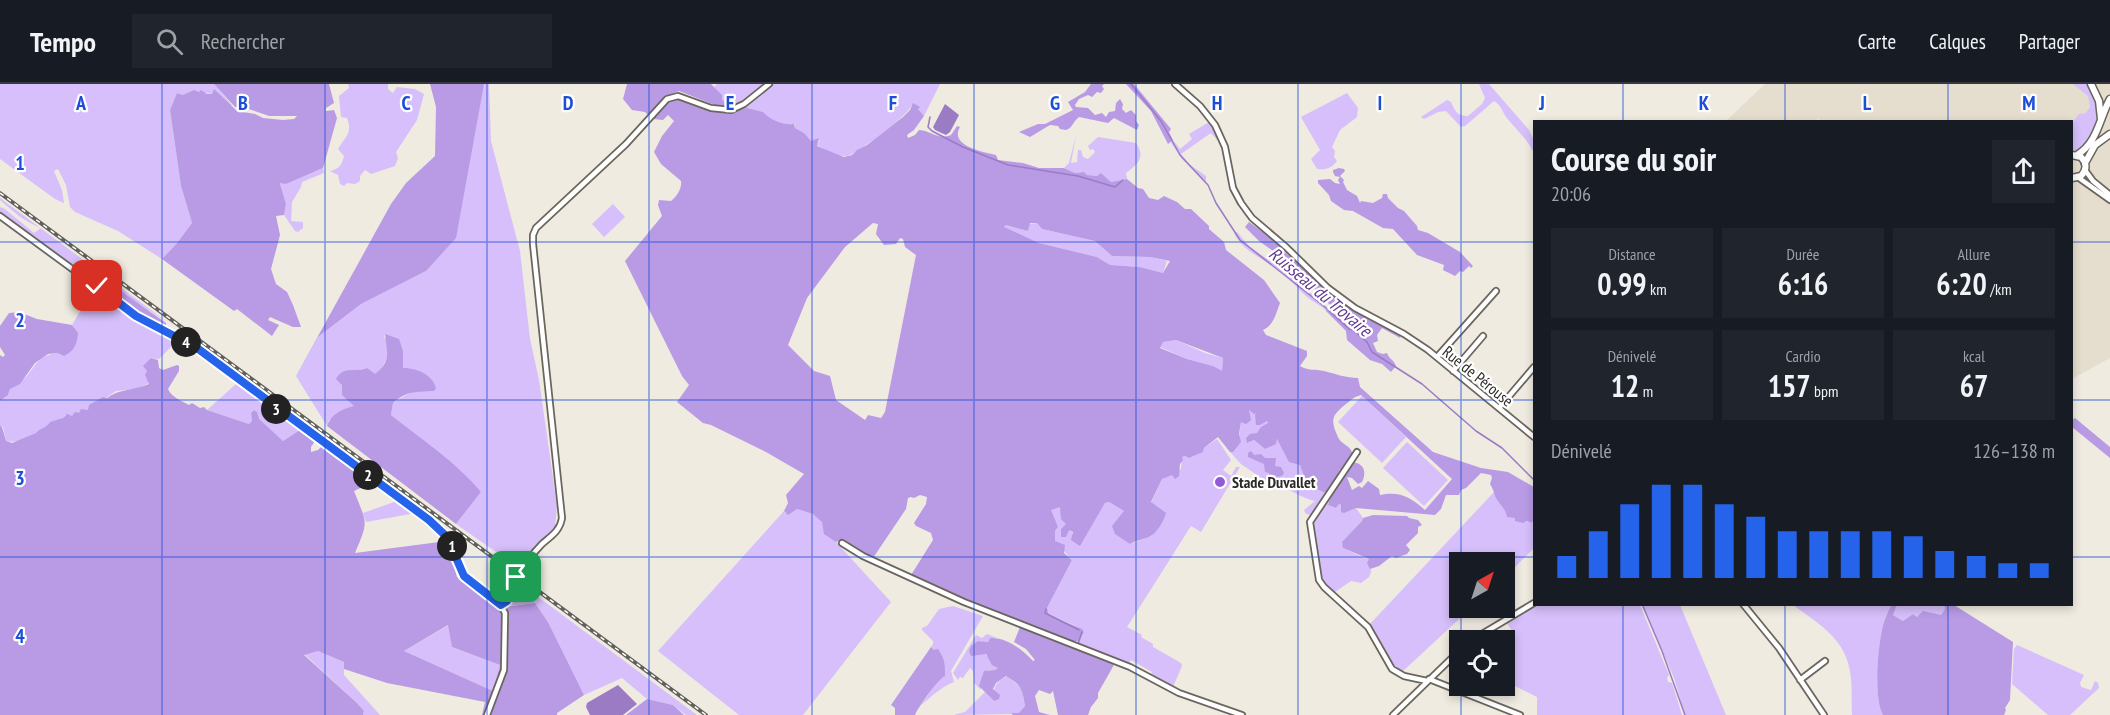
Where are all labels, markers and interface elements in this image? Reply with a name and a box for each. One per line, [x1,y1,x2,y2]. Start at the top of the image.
search box [132,14,552,68]
text: Tempo [30,23,96,60]
icon: search [153,25,186,58]
text: Rechercher [201,27,285,55]
text: Carte [1858,28,1896,55]
text: Calques [1929,28,1986,55]
text: Partager [2019,28,2080,55]
text: A [75,90,87,116]
text: B [238,90,248,116]
text: C [401,90,411,116]
text: D [563,90,574,116]
text: E [726,90,734,116]
text: F [889,90,897,116]
text: G [1050,90,1060,116]
text: H [1212,90,1222,116]
text: I [1378,90,1382,116]
text: J [1538,90,1545,116]
text: K [1699,90,1710,116]
text: L [1863,90,1872,116]
text: M [2022,90,2036,116]
text: Course du soir [1551,137,1716,180]
button: share [1992,140,2055,203]
text: 1 [15,150,25,176]
text: 20:06 [1551,181,1591,207]
water label: Ruisseau du Trovaire [1264,242,1378,342]
text: Distance [1608,244,1656,264]
text: Durée [1787,244,1819,264]
text: Allure [1958,244,1990,264]
pin [71,260,122,311]
text: 0.99 [1597,264,1647,303]
text: 6:16 [1778,264,1828,303]
text: 6:20 [1936,264,1987,303]
icon: check [80,269,113,302]
text: km [1647,279,1667,299]
text: /km [1987,279,2012,299]
text: 2 [15,307,25,333]
pin: 4 [171,327,201,357]
text: 4 [182,332,190,352]
street label: Rue de Pérouse [1439,341,1517,411]
text: Dénivelé [1608,346,1656,366]
text: Cardio [1785,346,1821,366]
text: kcal [1963,346,1985,366]
text: 12 [1611,366,1639,405]
text: 157 [1768,366,1811,405]
text: 67 [1960,366,1988,405]
text: m [1639,381,1653,401]
text: bpm [1811,381,1838,401]
pin: 3 [261,394,291,424]
text: 3 [272,399,280,419]
text: Dénivelé [1551,438,1612,464]
text: 126–138 m [1973,438,2055,464]
pin: 2 [353,460,383,490]
text: 3 [15,465,25,491]
text: 2 [364,465,372,485]
place label: Stade Duvallet [1232,472,1316,492]
marker: Stade Duvallet [1213,475,1227,489]
pin: 1 [437,531,467,561]
text: 1 [448,536,456,556]
pin [490,551,541,602]
north arrow [1449,552,1515,618]
map controls [1449,552,1515,696]
icon: arrive [499,560,532,593]
text: 4 [15,623,25,649]
button: locate [1449,630,1515,696]

